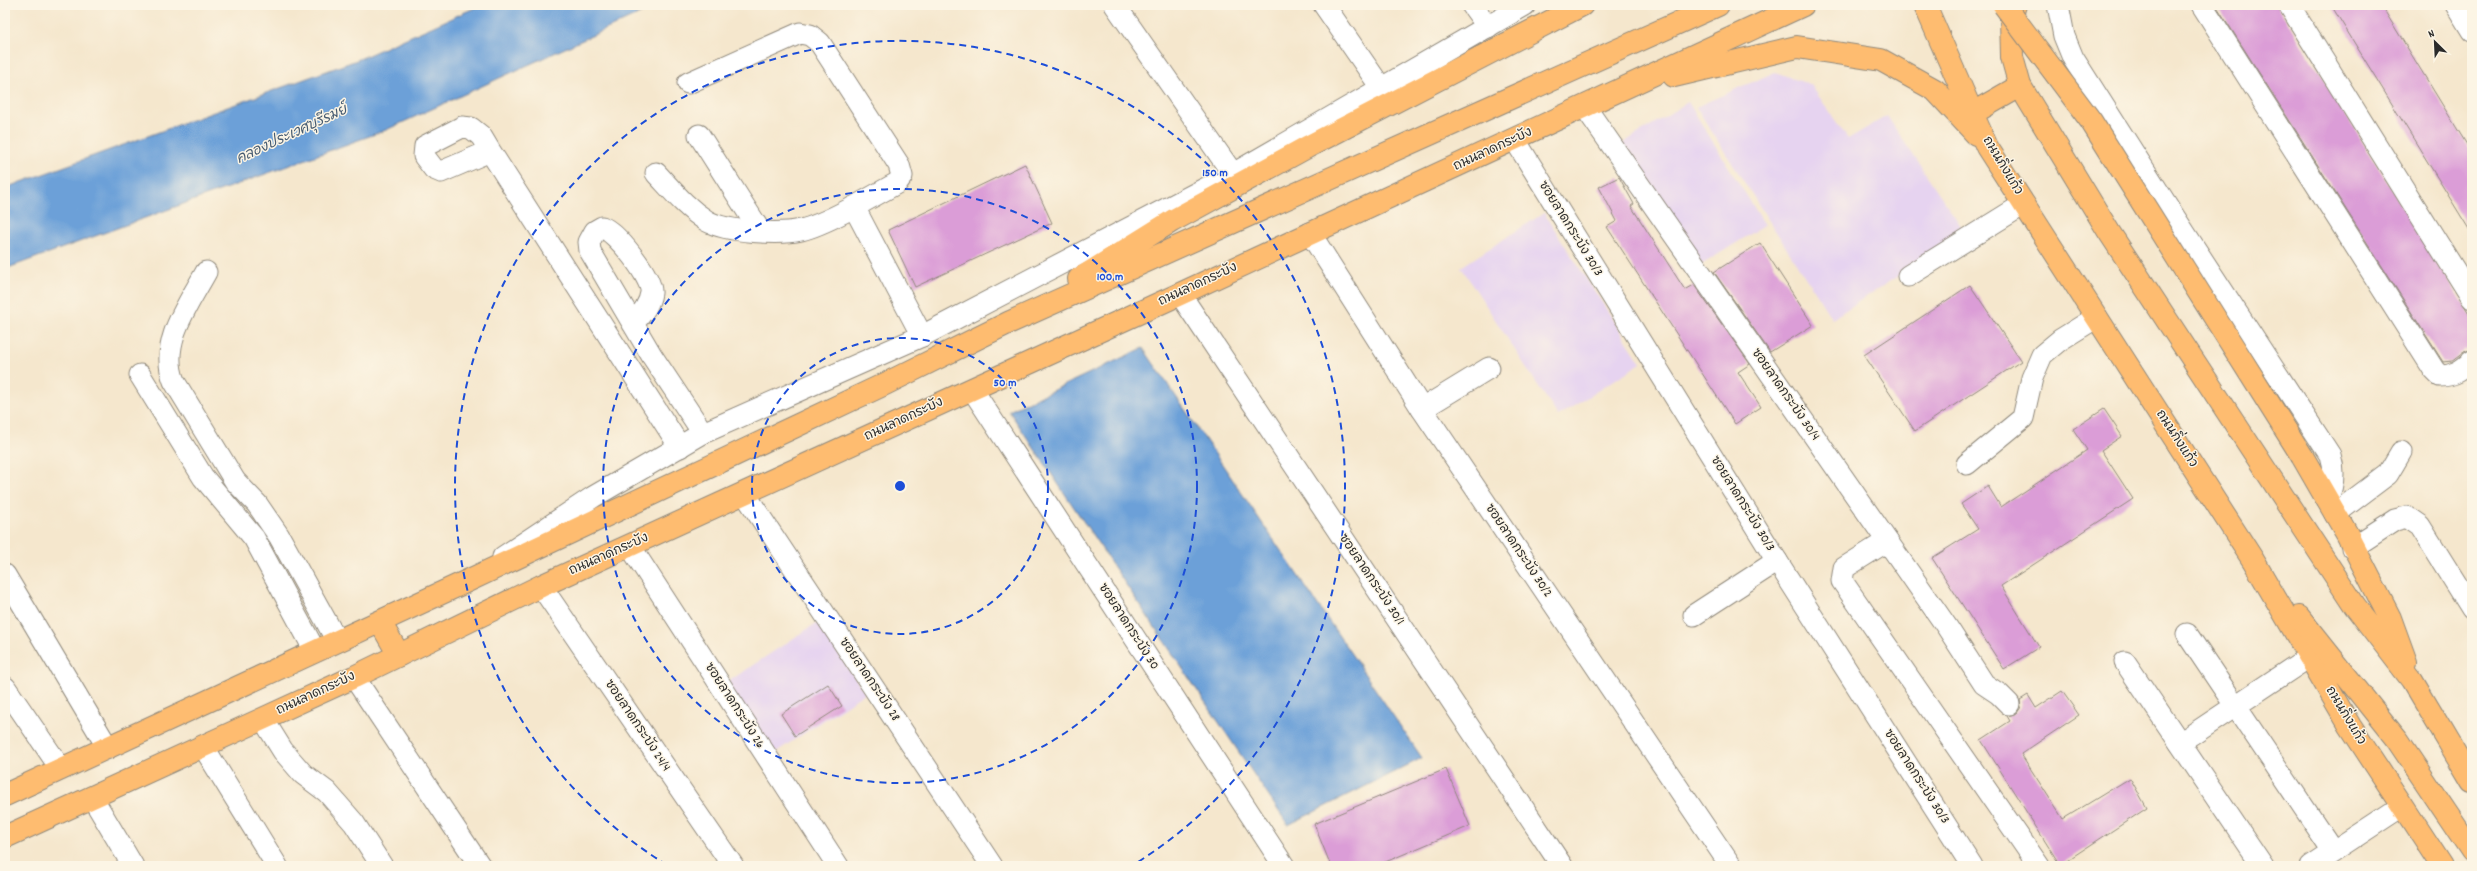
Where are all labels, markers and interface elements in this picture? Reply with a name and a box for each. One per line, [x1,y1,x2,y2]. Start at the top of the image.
north arrow [2415,22,2455,62]
text: N [2426,26,2438,43]
water label: คลองประเวศบุรีรมย์ [233,98,354,170]
street label: ถนนลาดกระบัง [1450,123,1536,177]
street label: ถนนกิ่งแก้ว [1977,130,2032,199]
text: 150 m [1202,165,1228,182]
street label: ซอยลาดกระบัง 30/3 [1533,178,1607,280]
street label: ถนนลาดกระบัง [1155,258,1241,312]
text: 100 m [1097,269,1123,286]
street label: ซอยลาดกระบัง 30/4 [1746,345,1824,445]
text: 50 m [993,375,1017,392]
street label: ถนนลาดกระบัง [861,393,947,447]
street label: ถนนกิ่งแก้ว [2150,404,2206,472]
street label: ซอยลาดกระบัง 30/3 [1705,453,1779,555]
centre of rings [893,479,907,493]
street label: ซอยลาดกระบัง 30/2 [1480,500,1556,602]
street label: ถนนลาดกระบัง [566,529,652,581]
street label: ซอยลาดกระบัง 30/1 [1333,531,1409,629]
street label: ซอยลาดกระบัง 30 [1093,580,1163,674]
street label: ซอยลาดกระบัง 28 [834,634,904,726]
street label: ซอยลาดกระบัง 26 [699,659,769,753]
street label: ถนนลาดกระบัง [273,667,359,721]
street label: ซอยลาดกระบัง 24/4 [599,676,675,776]
street label: ถนนกิ่งแก้ว [2320,680,2375,749]
street label: ซอยลาดกระบัง 30/3 [1878,726,1954,828]

